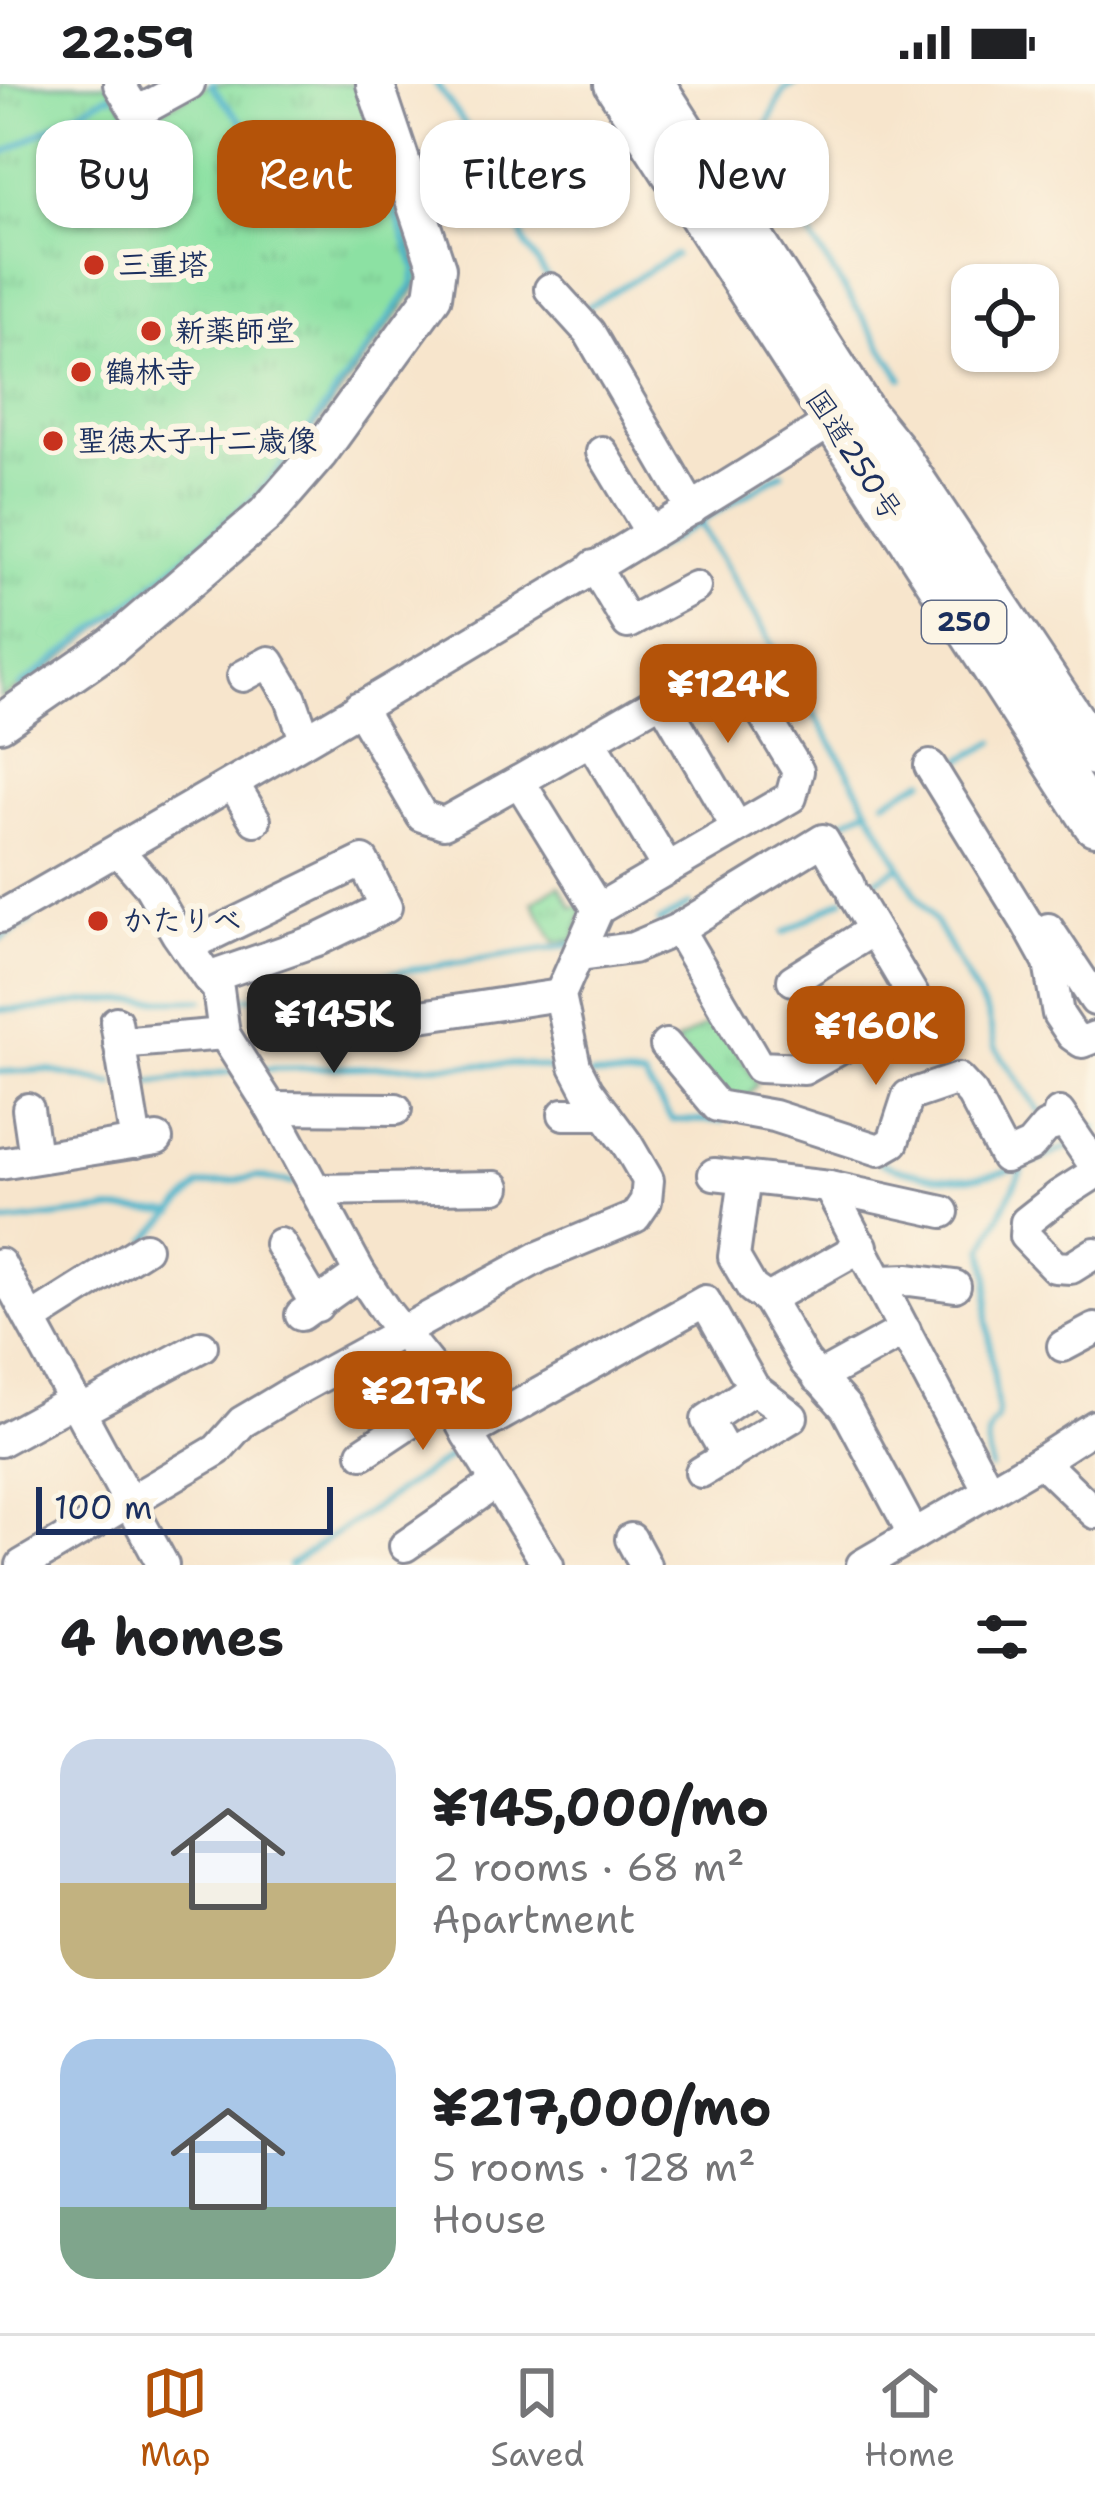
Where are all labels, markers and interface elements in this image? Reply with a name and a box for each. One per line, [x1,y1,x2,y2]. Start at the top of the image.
text: 22:59 [60,12,195,72]
chip: Buy [36,120,193,228]
chip: Rent [217,120,396,228]
chip: Filters [420,120,630,228]
chip: New [654,120,829,228]
place label: 三重塔 [118,244,208,285]
marker: 三重塔 [81,252,107,278]
map controls [951,264,1059,372]
button: locate [951,264,1059,372]
place label: 新薬師堂 [175,310,295,351]
marker: 新薬師堂 [138,318,164,344]
place label: 鶴林寺 [105,351,195,392]
marker: 鶴林寺 [68,359,94,385]
street label: 国道250号 [797,381,912,529]
place label: 聖徳太子十二歳像 [77,420,317,461]
marker: 聖徳太子十二歳像 [40,428,66,454]
road number: 250 [922,601,1006,643]
pin: ¥124K [644,644,812,746]
text: ¥124K [667,657,789,709]
place label: かたりべ [122,900,242,941]
marker: かたりべ [85,908,111,934]
pin: ¥145K [250,974,418,1076]
pin: ¥160K [792,986,960,1088]
text: ¥145K [274,987,394,1039]
text: ¥160K [814,999,938,1051]
pin: ¥217K [339,1351,507,1453]
text: ¥217K [361,1364,485,1416]
scale bar [36,1481,333,1534]
text: 100 m [54,1485,153,1530]
text: 4 homes [60,1603,284,1671]
icon: filters [969,1604,1035,1670]
text: ¥145,000/mo [432,1773,769,1841]
icon: home [156,1787,300,1931]
text: 2 rooms · 68 m² [432,1841,744,1893]
text: Apartment [432,1893,635,1945]
text: ¥217,000/mo [432,2073,772,2141]
icon: home [156,2087,300,2231]
text: 5 rooms · 128 m² [432,2141,756,2193]
text: House [432,2193,547,2245]
tab: Map [140,2360,211,2477]
tab: Saved [491,2360,584,2477]
tab: Home [864,2360,955,2477]

